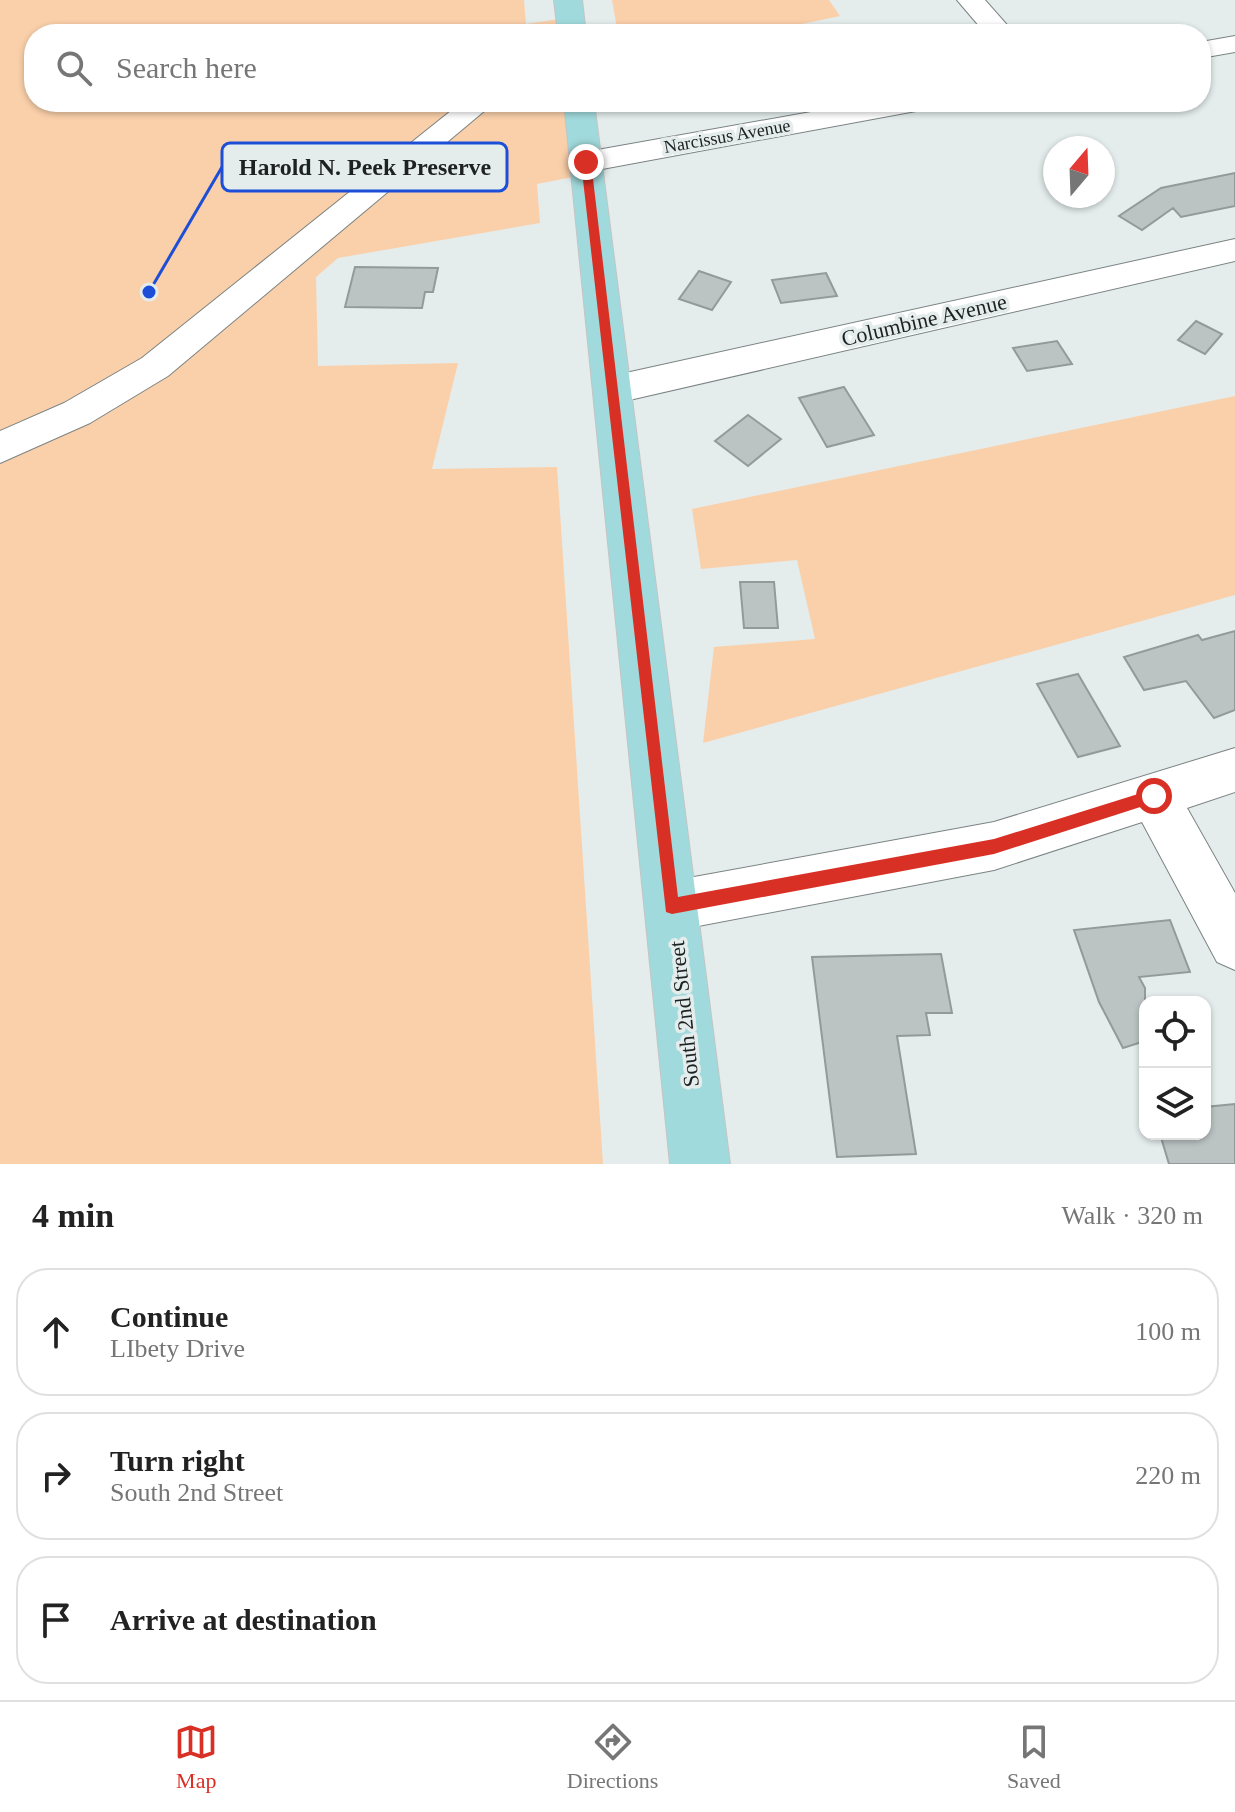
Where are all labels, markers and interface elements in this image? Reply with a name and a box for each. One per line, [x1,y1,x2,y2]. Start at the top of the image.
search box [24,24,1211,112]
icon: search [52,46,96,90]
text: Search here [116,51,257,84]
street label: Narcissus Avenue [662,115,792,157]
north arrow [1043,136,1115,208]
callout: Harold N. Peek Preserve [222,143,507,191]
route end [568,144,604,180]
text: Harold N. Peek Preserve [239,154,492,180]
street label: Columbine Avenue [839,289,1009,351]
route start [1136,778,1172,814]
street label: South 2nd Street [664,940,704,1088]
map controls [1139,996,1211,1140]
button: locate [1139,996,1211,1068]
button: layers [1139,1068,1211,1140]
text: 4 min [32,1197,114,1234]
text: Walk · 320 m [1061,1201,1203,1230]
text: Continue [110,1300,228,1333]
icon: ahead [34,1310,78,1354]
text: 100 m [1135,1317,1201,1346]
text: LIbety Drive [110,1334,245,1363]
text: Turn right [110,1444,245,1477]
icon: right [34,1454,78,1498]
text: 220 m [1135,1461,1201,1490]
text: South 2nd Street [110,1478,283,1507]
icon: arrive [34,1598,78,1642]
text: Arrive at destination [110,1603,377,1636]
tab: Map [174,1720,218,1794]
tab: Directions [567,1720,658,1794]
tab: Saved [1007,1720,1061,1794]

